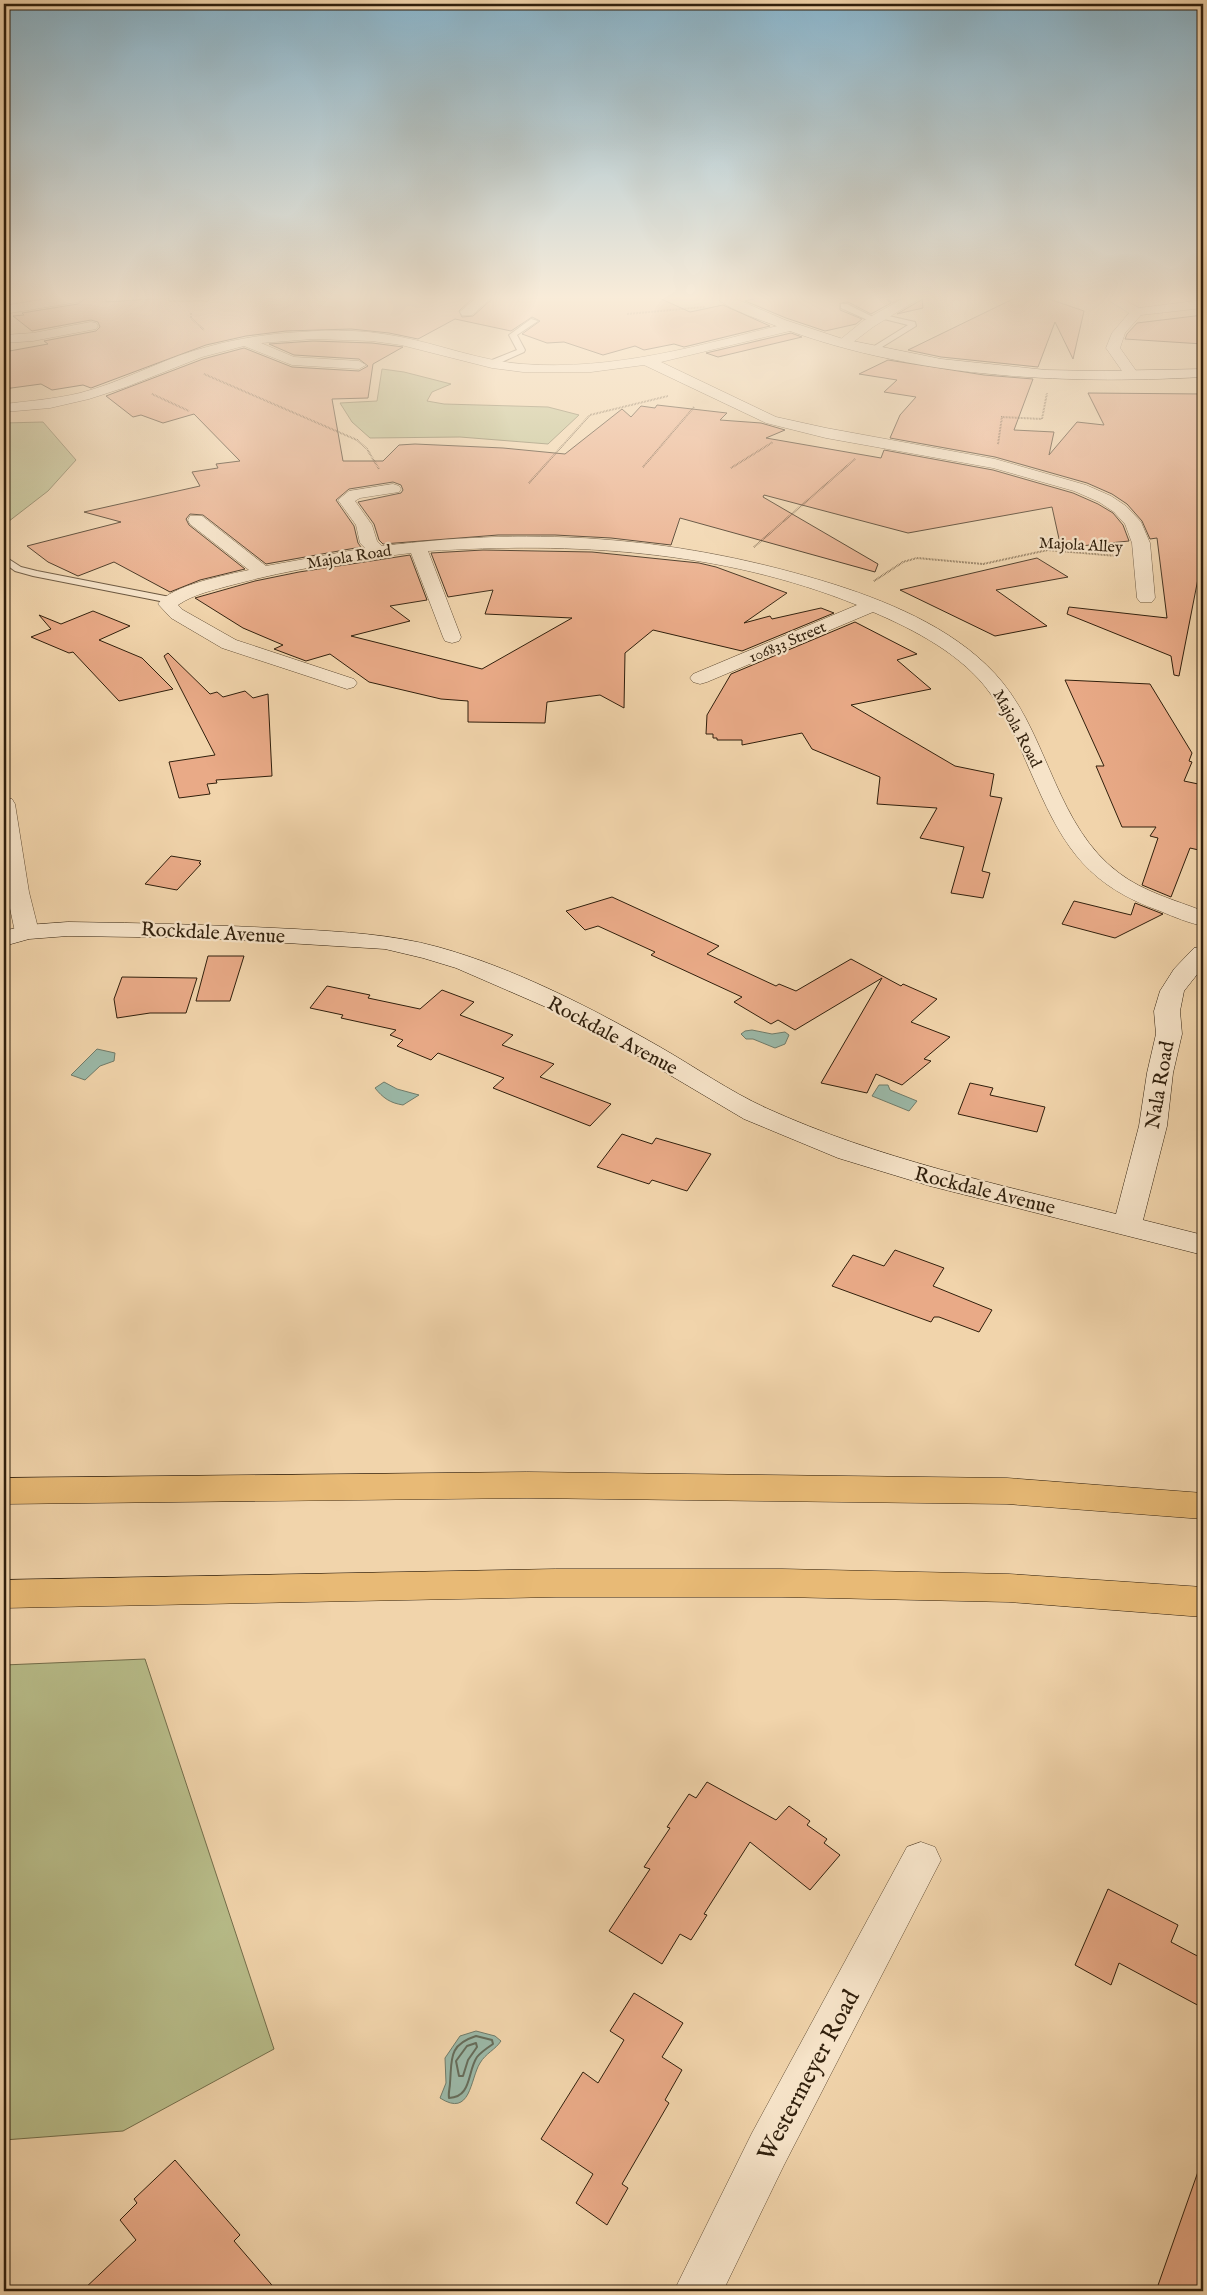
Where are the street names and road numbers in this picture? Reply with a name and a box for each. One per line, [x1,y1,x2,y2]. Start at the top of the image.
street label: Majola Alley [1039,534,1123,558]
street label: Majola Road [306,541,393,575]
street label: 106833 Street [746,617,830,668]
street label: Majola Road [987,687,1045,772]
street label: Rockdale Avenue [140,917,286,950]
street label: Rockdale Avenue [543,991,682,1081]
street label: Nala Road [1140,1039,1181,1131]
street label: Rockdale Avenue [912,1162,1058,1221]
street label: Westermeyer Road [751,1985,868,2167]

